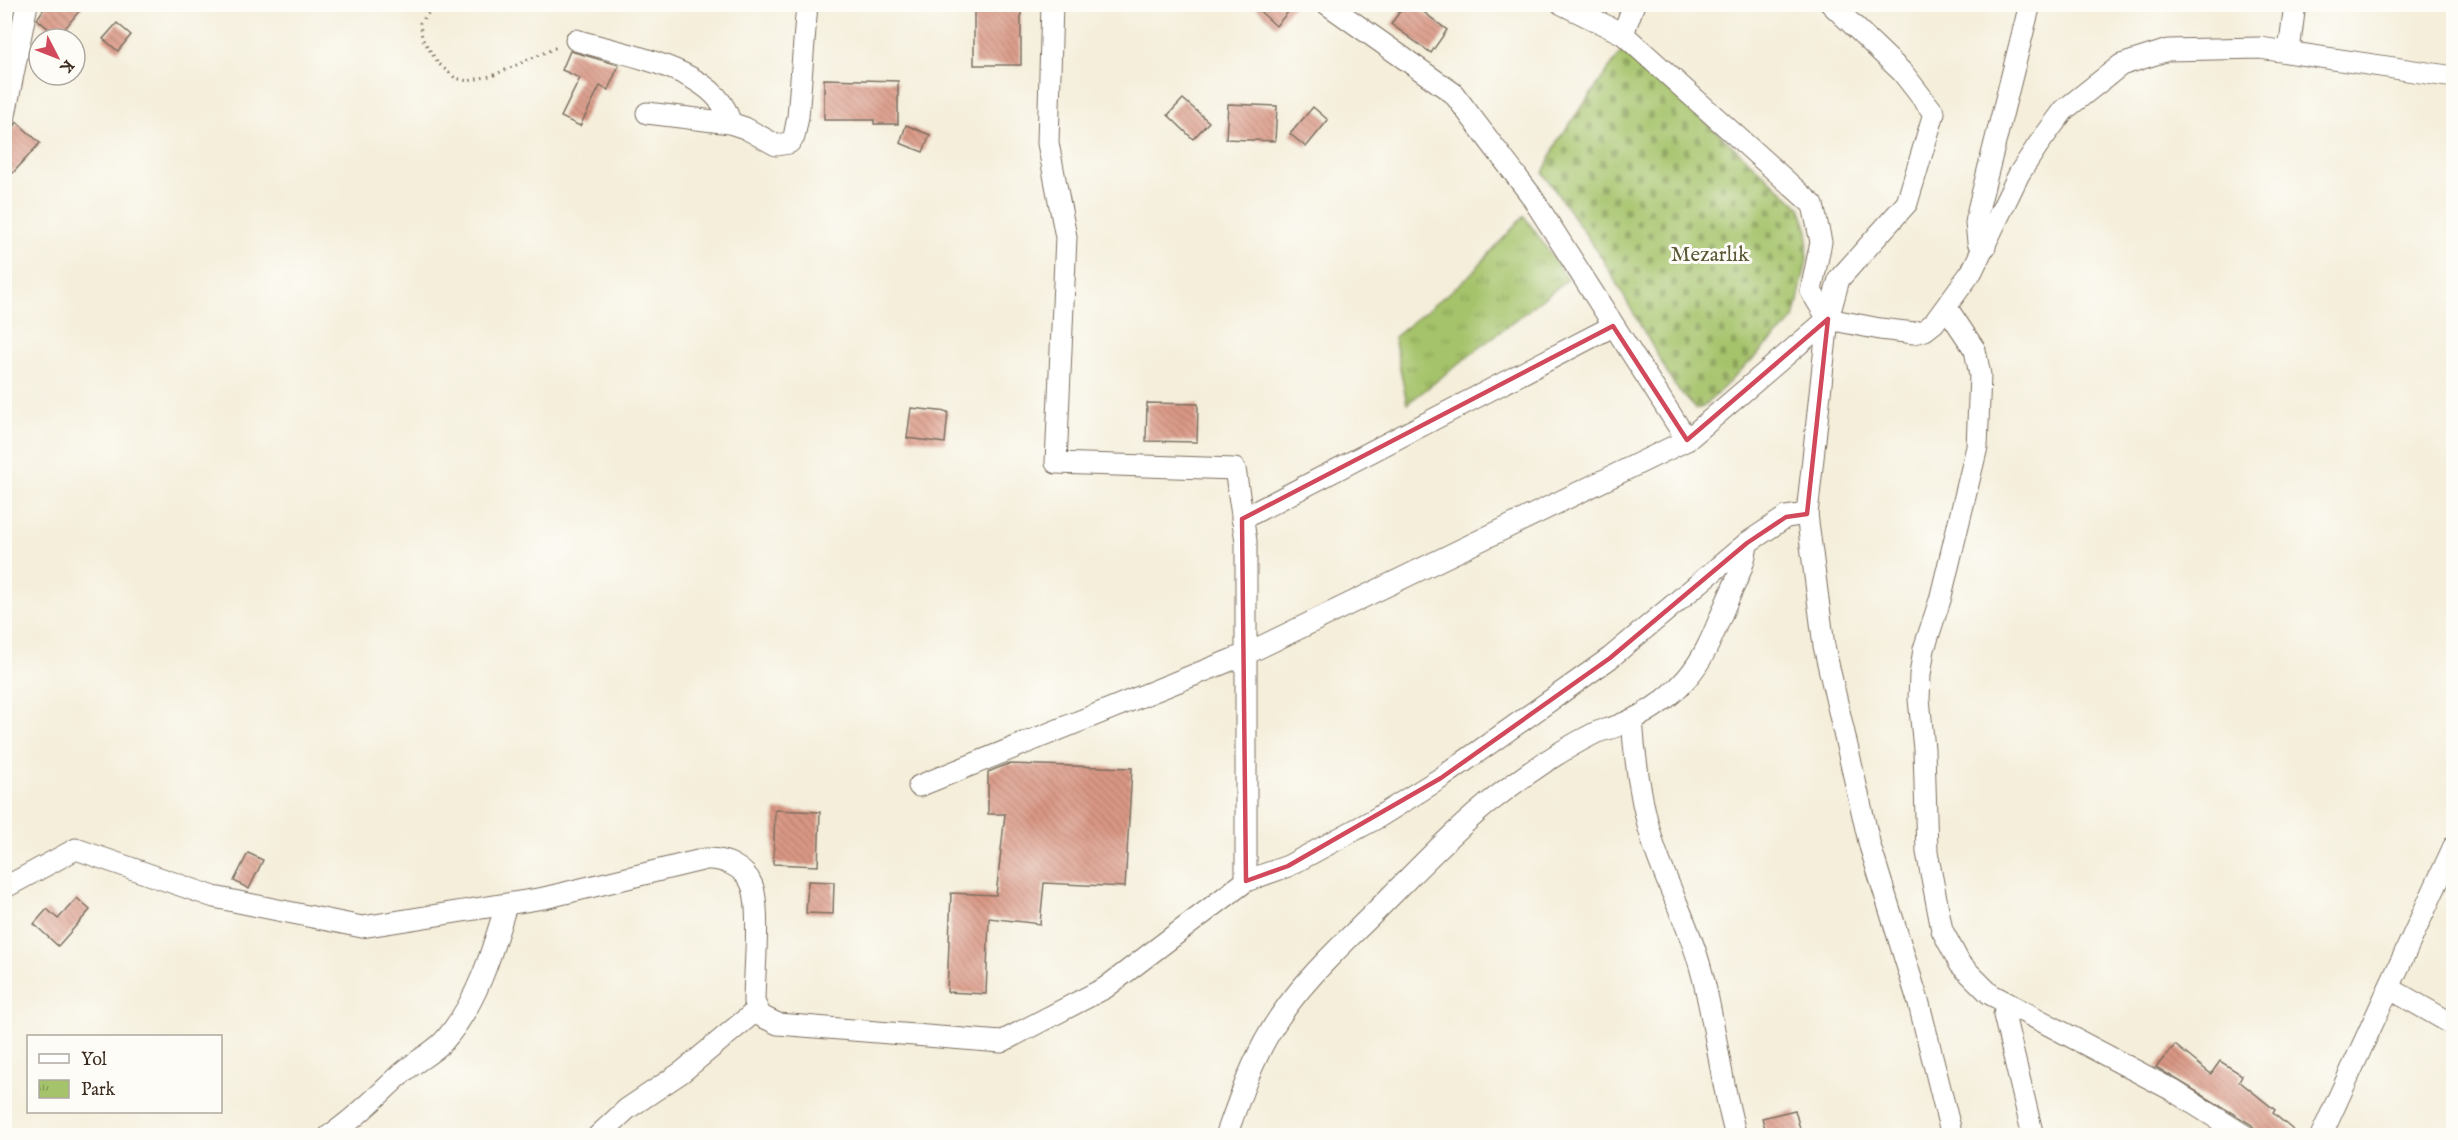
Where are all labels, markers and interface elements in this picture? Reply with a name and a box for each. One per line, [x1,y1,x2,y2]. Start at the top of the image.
north arrow [27,27,87,87]
text: K [54,55,78,78]
park label: Mezarlık [1671,242,1750,269]
legend [27,1035,222,1113]
text: Yol [81,1049,107,1072]
text: Park [81,1079,116,1102]

